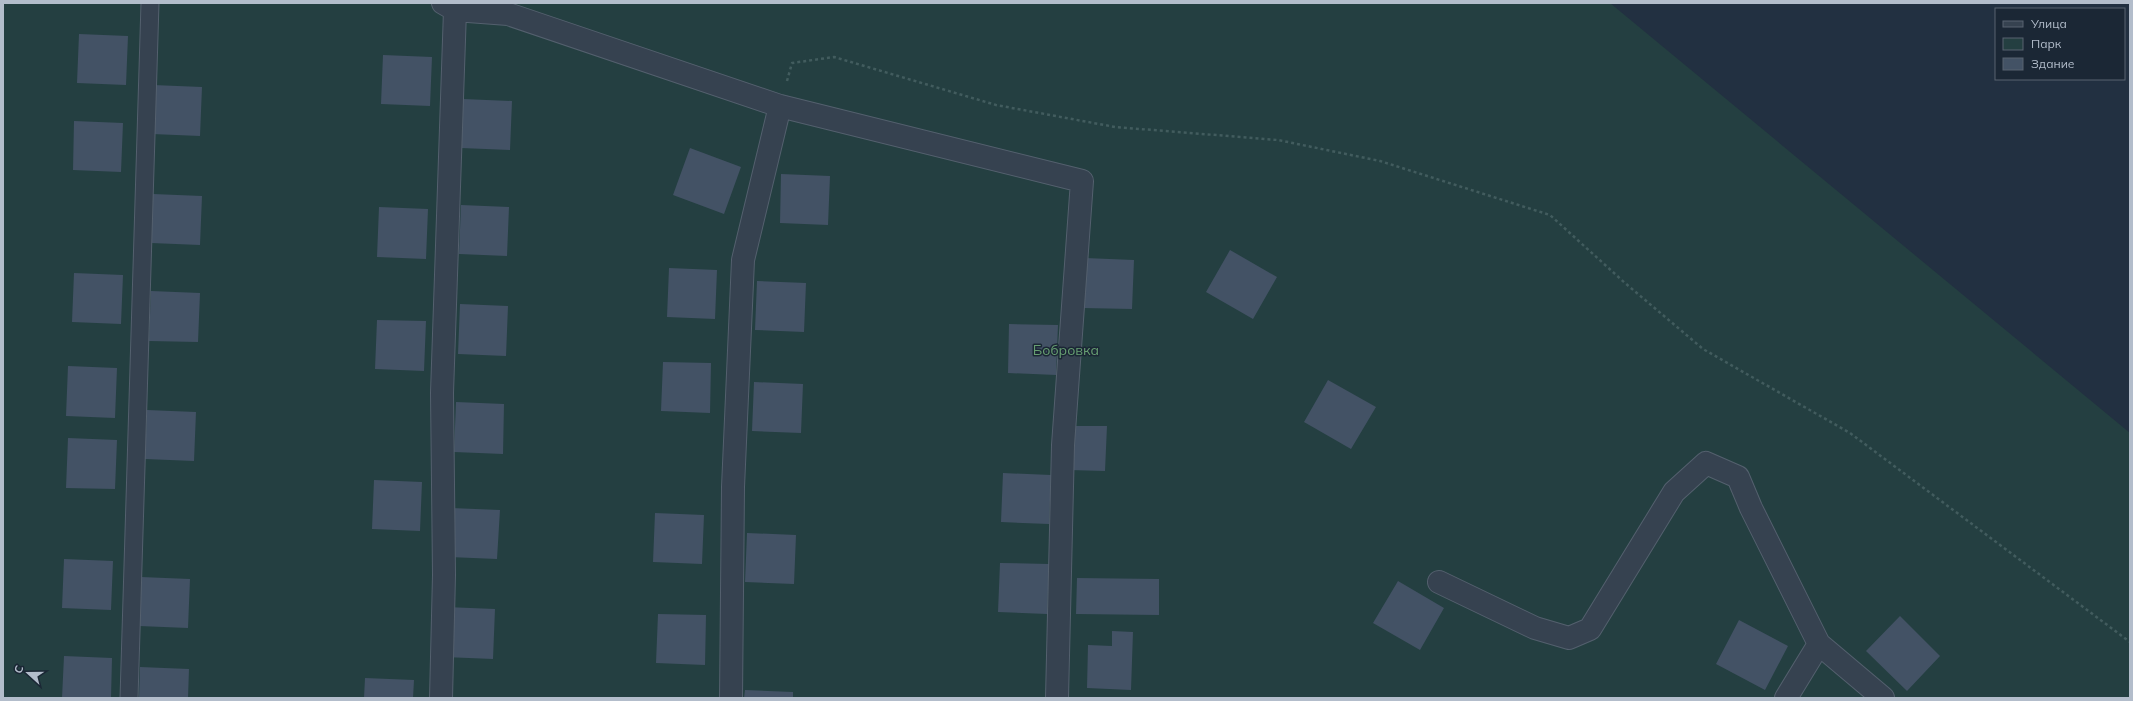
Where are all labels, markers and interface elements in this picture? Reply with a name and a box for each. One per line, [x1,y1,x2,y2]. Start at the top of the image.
legend [1995,8,2125,80]
text: Улица [2030,16,2067,31]
text: Парк [2031,36,2062,51]
text: Здание [2031,56,2075,71]
park label: Бобровка [1033,341,1099,359]
north arrow [8,653,48,693]
text: С [11,663,27,675]

